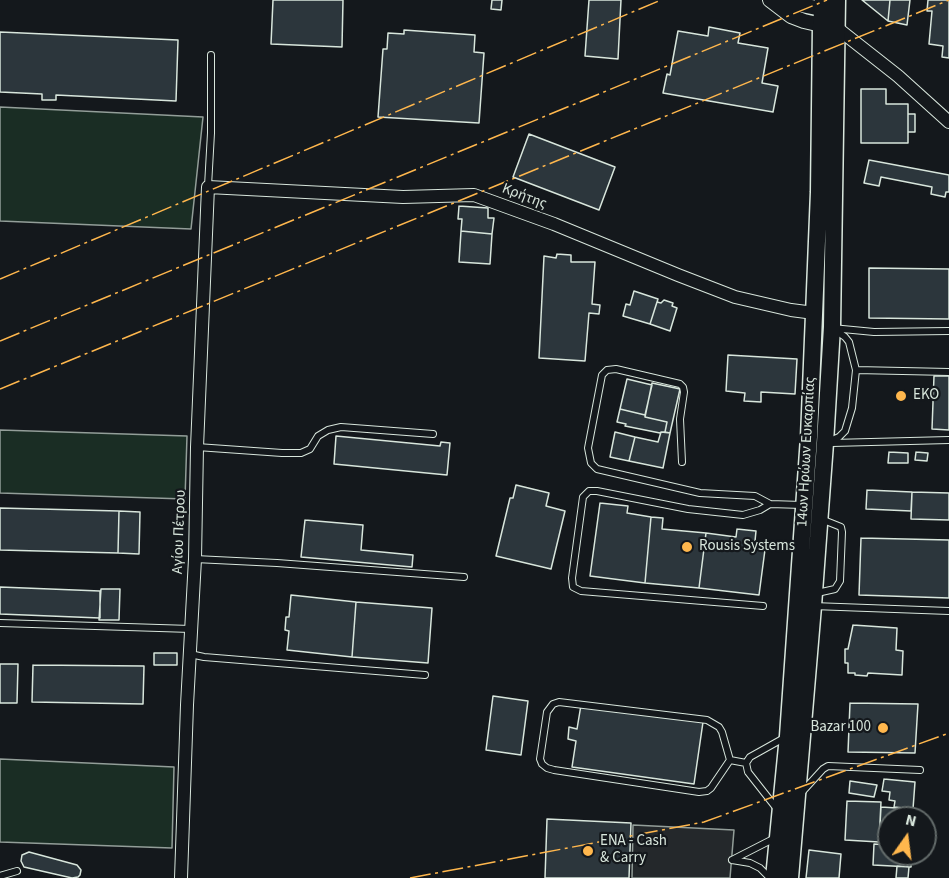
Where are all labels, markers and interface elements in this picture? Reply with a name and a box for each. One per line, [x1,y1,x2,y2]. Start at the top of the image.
street label: Κρήτης [499,180,549,214]
street label: 14ων Ηρώων Ευκαρπίας [794,376,820,528]
place label: ΕΚΟ [913,387,939,405]
marker: ΕΚΟ [894,389,908,403]
street label: Αγίου Πέτρου [170,489,190,575]
place label: Rousis Systems [699,538,795,556]
marker: Rousis Systems [680,540,694,554]
place label: Bazar 100 [810,719,871,737]
marker: Bazar 100 [876,721,890,735]
north arrow [877,806,937,866]
text: N [903,809,919,832]
place label: ENA - Cash & Carry [600,833,667,868]
marker: ENA - Cash & Carry [581,844,595,858]

